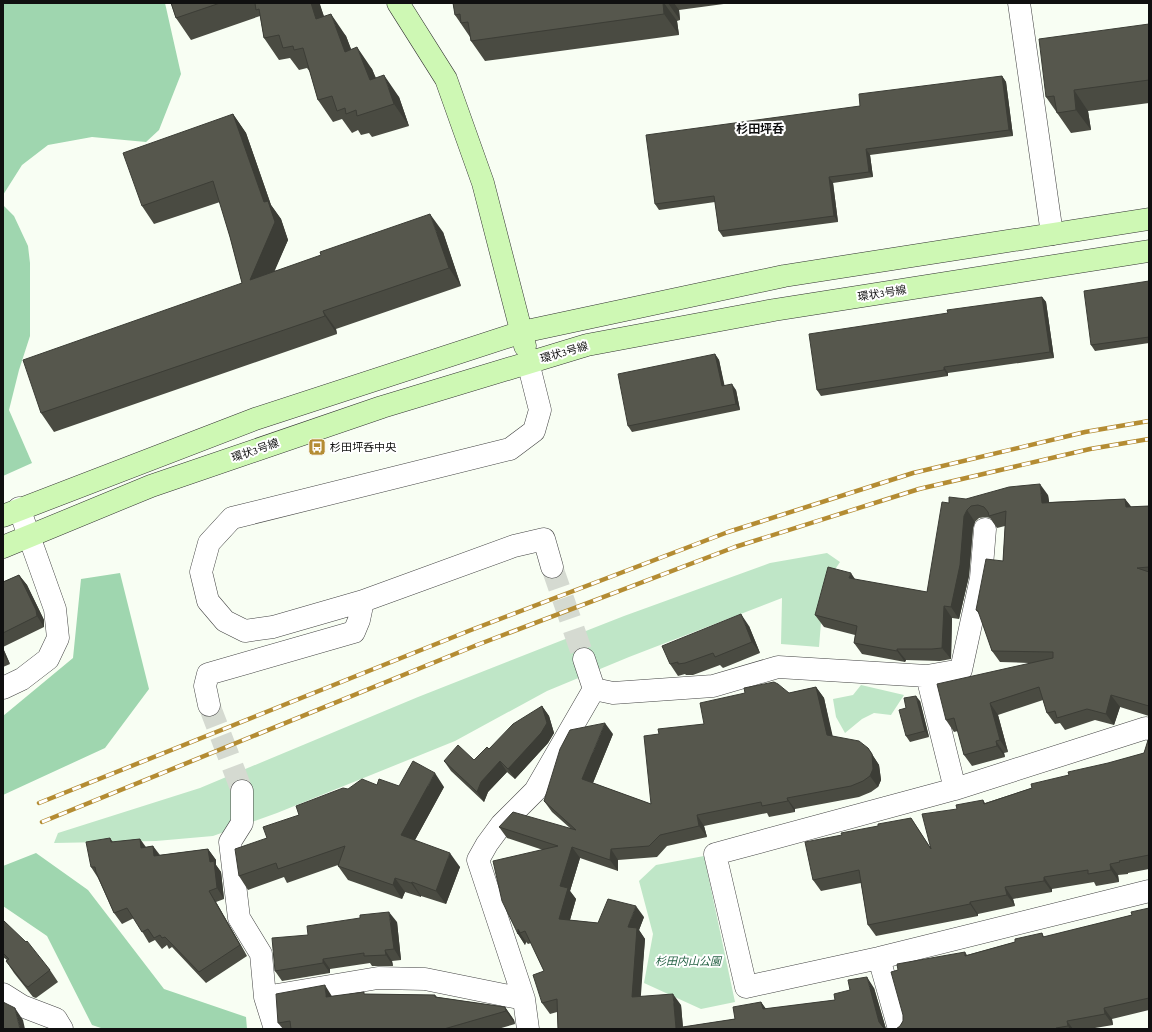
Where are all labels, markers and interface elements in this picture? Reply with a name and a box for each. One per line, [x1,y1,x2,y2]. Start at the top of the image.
district label: 杉田坪呑 [736,122,784,136]
street label: 環状3号線 [857,283,907,303]
street label: 環状3号線 [539,339,589,365]
street label: 環状3号線 [230,436,280,464]
bus stop icon: 杉田坪呑中央 [307,437,327,457]
place label: 杉田坪呑中央 [330,441,397,453]
park label: 杉田内山公園 [655,955,723,967]

